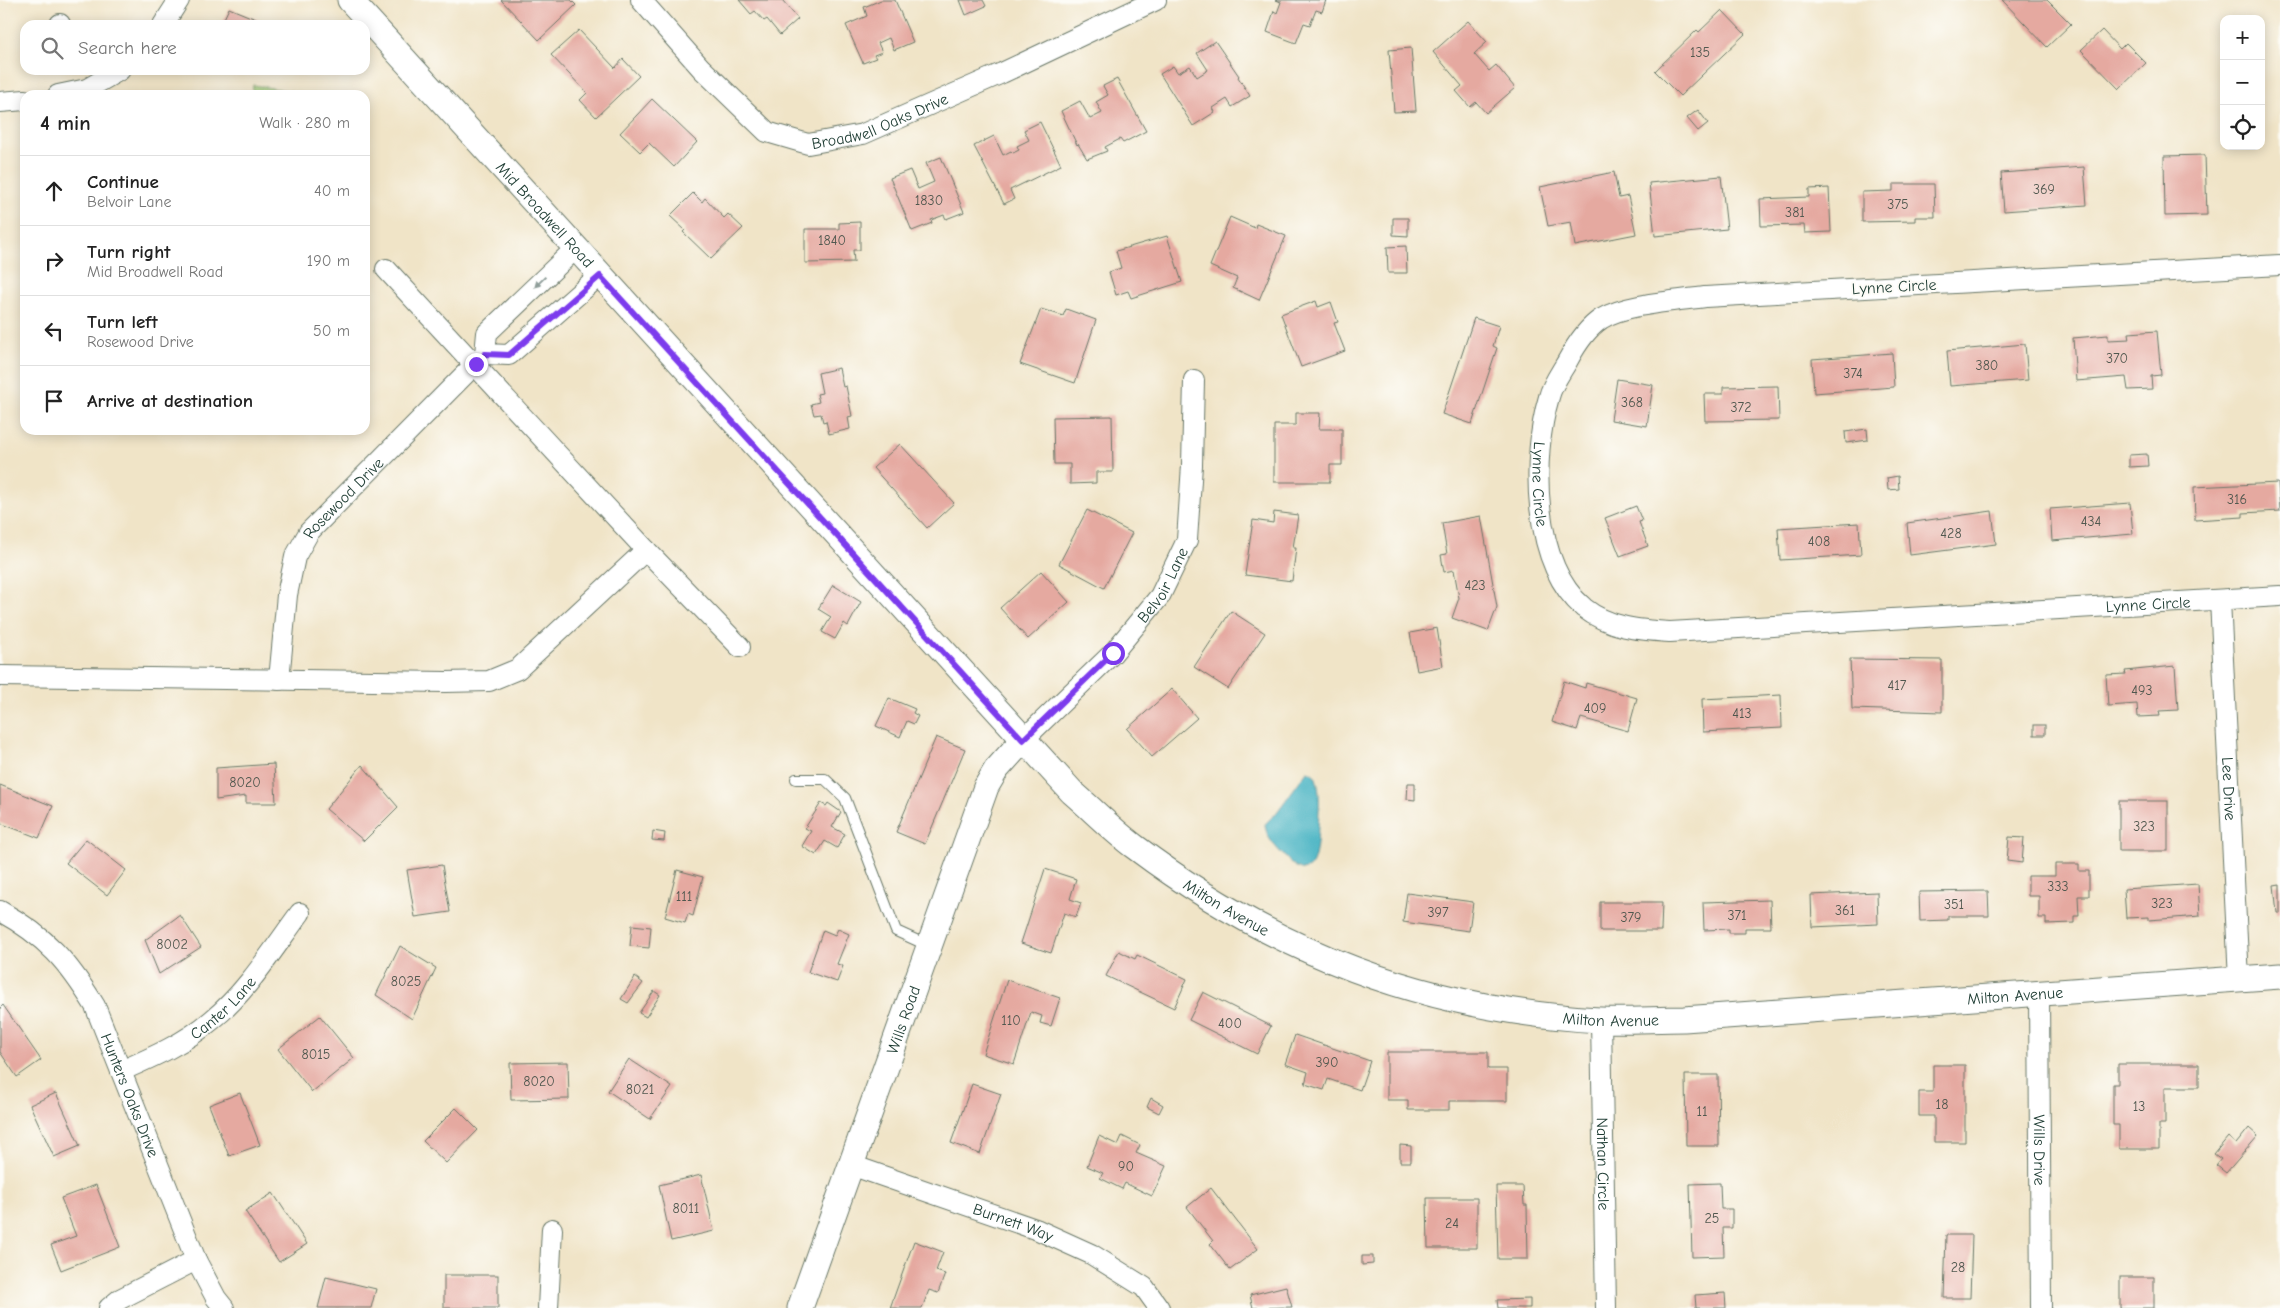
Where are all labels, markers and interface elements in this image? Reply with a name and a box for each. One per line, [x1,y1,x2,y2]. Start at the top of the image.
map controls [2220,15,2265,150]
button: + [2220,15,2265,60]
search box [20,20,370,75]
icon: search [38,34,66,62]
text: Search here [78,37,177,59]
house number: 135 [1690,44,1710,61]
button: − [2220,60,2265,105]
street label: Broadwell Oaks Drive [810,90,951,153]
button: locate [2220,105,2265,150]
text: 4 min [40,111,91,135]
text: Walk · 280 m [259,114,350,132]
street label: Mid Broadwell Road [492,159,597,271]
text: Continue [87,171,159,193]
icon: ahead [40,177,68,205]
house number: 369 [2033,181,2055,198]
text: 40 m [314,182,350,200]
house number: 1830 [915,192,943,209]
text: Belvoir Lane [87,193,171,211]
house number: 375 [1887,196,1909,213]
house number: 381 [1785,204,1805,221]
house number: 1840 [818,232,846,249]
text: Turn right [87,241,171,263]
icon: right [40,247,68,275]
text: 190 m [307,252,350,270]
text: Mid Broadwell Road [87,263,223,281]
one-way arrow [535,276,547,288]
street label: Lynne Circle [1851,276,1937,298]
text: Turn left [87,311,158,333]
icon: left [40,317,68,345]
text: 50 m [313,322,350,340]
text: Rosewood Drive [87,333,194,351]
house number: 370 [2106,350,2128,367]
route end [465,353,488,376]
house number: 380 [1976,357,1998,374]
house number: 374 [1843,365,1863,382]
icon: arrive [40,387,68,415]
text: Arrive at destination [87,390,253,412]
house number: 368 [1621,394,1643,411]
house number: 372 [1730,399,1752,416]
street label: Lynne Circle [1528,441,1551,528]
street label: Rosewood Drive [299,454,388,542]
house number: 316 [2227,491,2247,508]
house number: 434 [2081,513,2102,530]
house number: 428 [1940,525,1962,542]
house number: 408 [1808,533,1830,550]
street label: Belvoir Lane [1134,545,1192,627]
house number: 423 [1464,577,1486,594]
street label: Lynne Circle [2105,593,2191,616]
route start [1102,642,1125,665]
house number: 417 [1888,677,1907,694]
house number: 493 [2131,682,2153,699]
house number: 409 [1584,700,1606,717]
house number: 413 [1732,705,1752,722]
street label: Lee Drive [2218,757,2239,821]
house number: 8020 [229,774,261,791]
house number: 323 [2133,818,2155,835]
street label: Milton Avenue [1180,876,1272,940]
house number: 333 [2047,878,2069,895]
house number: 111 [676,888,692,905]
house number: 323 [2151,895,2173,912]
house number: 351 [1944,896,1964,913]
house number: 361 [1835,902,1855,919]
house number: 397 [1427,904,1449,921]
house number: 371 [1727,907,1747,924]
house number: 379 [1620,909,1642,926]
house number: 8002 [156,936,188,953]
street label: Canter Lane [187,973,260,1044]
house number: 8025 [391,973,421,990]
street label: Wills Road [883,984,924,1057]
street label: Milton Avenue [1966,984,2064,1009]
street label: Milton Avenue [1562,1009,1659,1030]
house number: 110 [1001,1012,1021,1029]
house number: 400 [1218,1015,1242,1032]
street label: Hunters Oaks Drive [97,1031,162,1160]
house number: 8015 [302,1046,330,1063]
house number: 390 [1315,1054,1339,1071]
house number: 8020 [523,1073,555,1090]
house number: 8021 [626,1081,654,1098]
house number: 18 [1936,1096,1948,1113]
house number: 13 [2133,1098,2145,1115]
house number: 11 [1696,1103,1708,1120]
street label: Wills Drive [2030,1114,2048,1186]
street label: Nathan Circle [1593,1117,1612,1211]
house number: 90 [1118,1158,1134,1175]
house number: 8011 [673,1200,699,1217]
street label: Burnett Way [970,1200,1057,1246]
house number: 25 [1705,1210,1719,1227]
house number: 24 [1445,1215,1459,1232]
house number: 28 [1951,1259,1965,1276]

